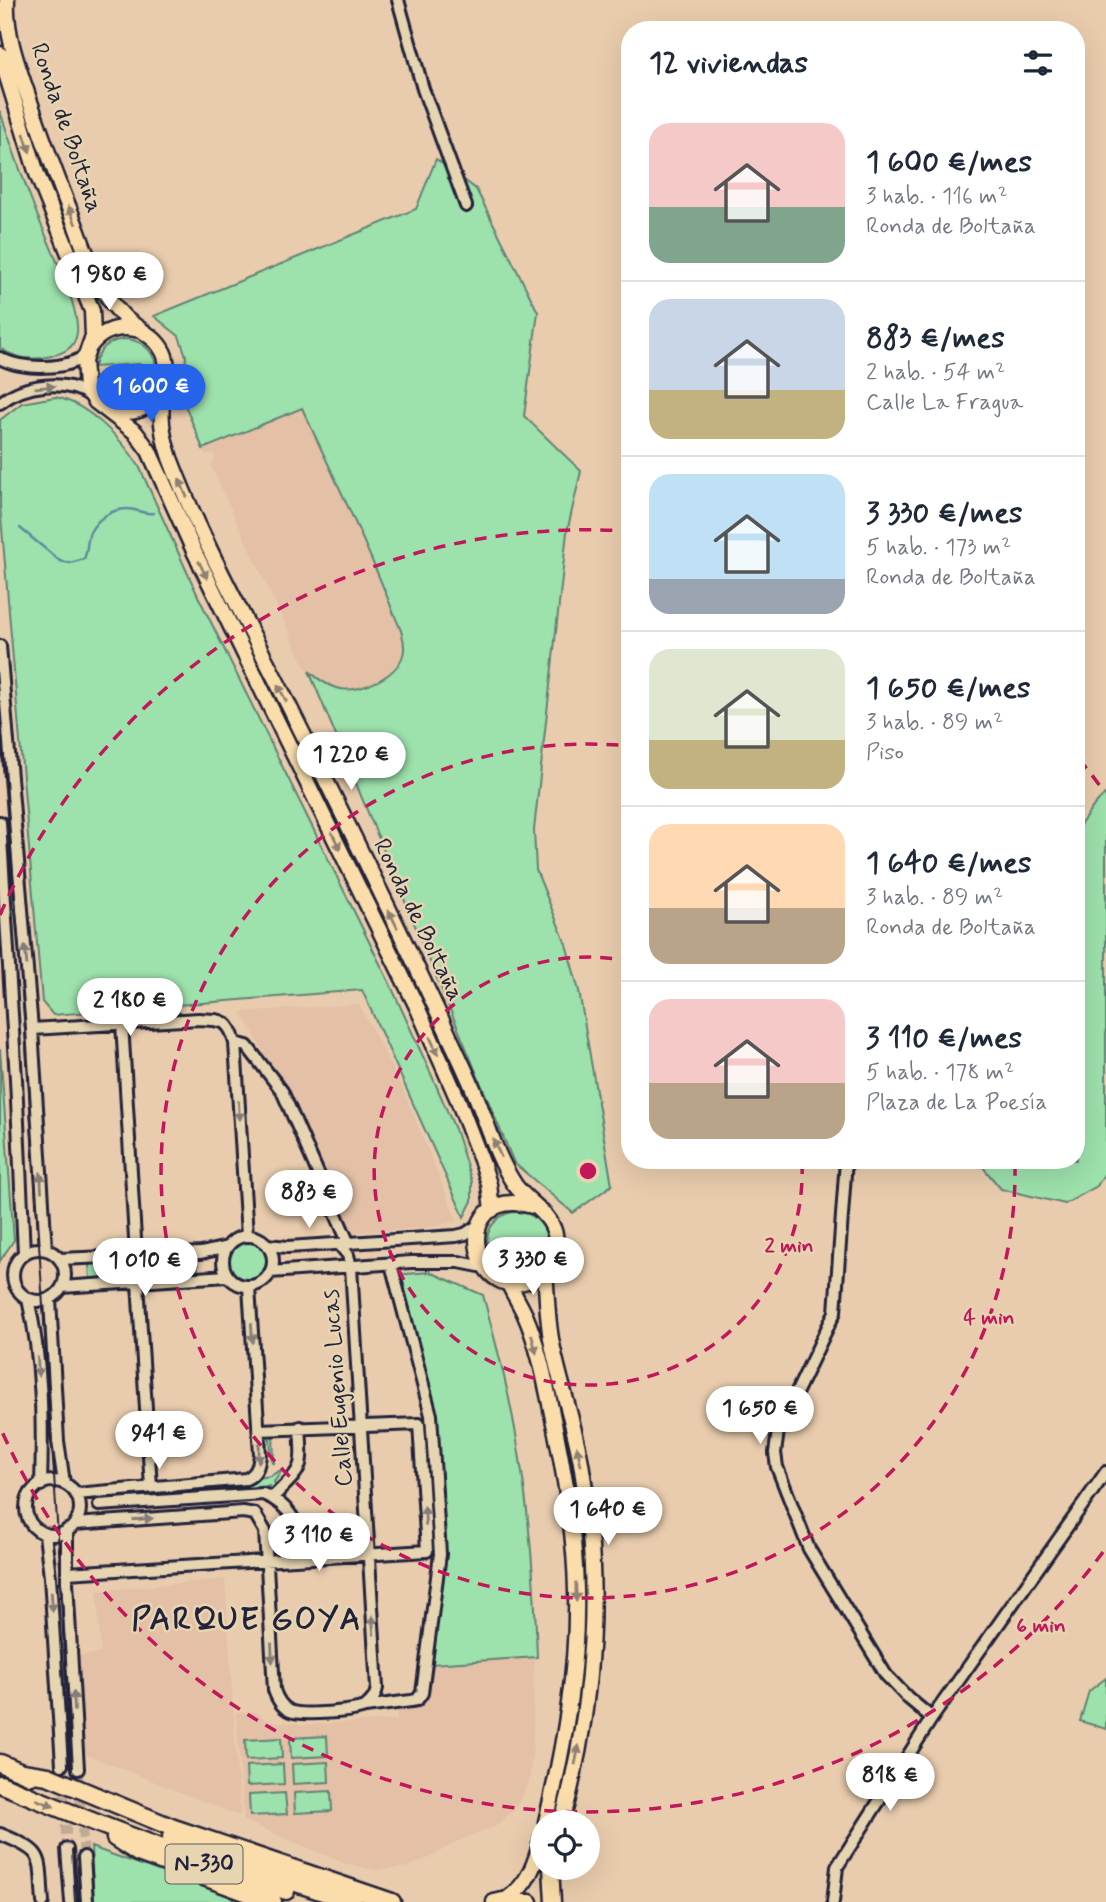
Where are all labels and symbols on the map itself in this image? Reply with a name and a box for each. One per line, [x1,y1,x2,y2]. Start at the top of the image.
street label: Ronda de Boltaña [23,39,109,217]
one-way arrow [22,133,33,154]
one-way arrow [66,204,77,225]
pin: 1 980 € [44,252,174,312]
pin: 1 600 € [86,364,216,424]
one-way arrow [34,381,56,392]
one-way arrow [177,478,189,498]
one-way arrow [198,560,209,580]
one-way arrow [276,683,287,703]
pin: 1 220 € [286,732,416,792]
one-way arrow [330,831,341,851]
street label: Ronda de Boltaña [365,834,471,1006]
one-way arrow [388,909,399,929]
one-way arrow [20,943,31,965]
pin: 2 180 € [65,978,195,1038]
one-way arrow [429,1035,440,1056]
one-way arrow [234,1100,245,1122]
one-way arrow [491,1138,502,1159]
centre of rings [576,1159,600,1183]
one-way arrow [35,1170,46,1192]
pin: 883 € [260,1170,358,1230]
text: 2 min [764,1232,814,1260]
pin: 1 010 € [80,1238,210,1298]
pin: 3 330 € [468,1238,598,1297]
street label: Calle Eugenio Lucas [316,1288,360,1488]
text: 4 min [963,1304,1015,1332]
one-way arrow [247,1323,258,1345]
one-way arrow [529,1334,540,1356]
one-way arrow [32,1356,43,1378]
pin: 1 650 € [695,1386,825,1446]
pin: 941 € [110,1412,208,1471]
one-way arrow [253,1443,265,1465]
one-way arrow [573,1445,584,1467]
pin: 1 640 € [543,1488,673,1547]
one-way arrow [419,1505,430,1527]
one-way arrow [132,1513,154,1524]
pin: 3 110 € [254,1514,384,1573]
one-way arrow [570,1582,582,1604]
one-way arrow [47,1591,58,1613]
district label: PARQUE GOYA [132,1599,362,1641]
text: 6 min [1016,1612,1066,1640]
one-way arrow [368,1613,379,1635]
one-way arrow [267,1642,278,1664]
one-way arrow [68,1690,79,1712]
one-way arrow [572,1744,583,1766]
pin: 818 € [841,1754,939,1813]
one-way arrow [34,1798,55,1809]
road number: N-330 [166,1844,242,1884]

